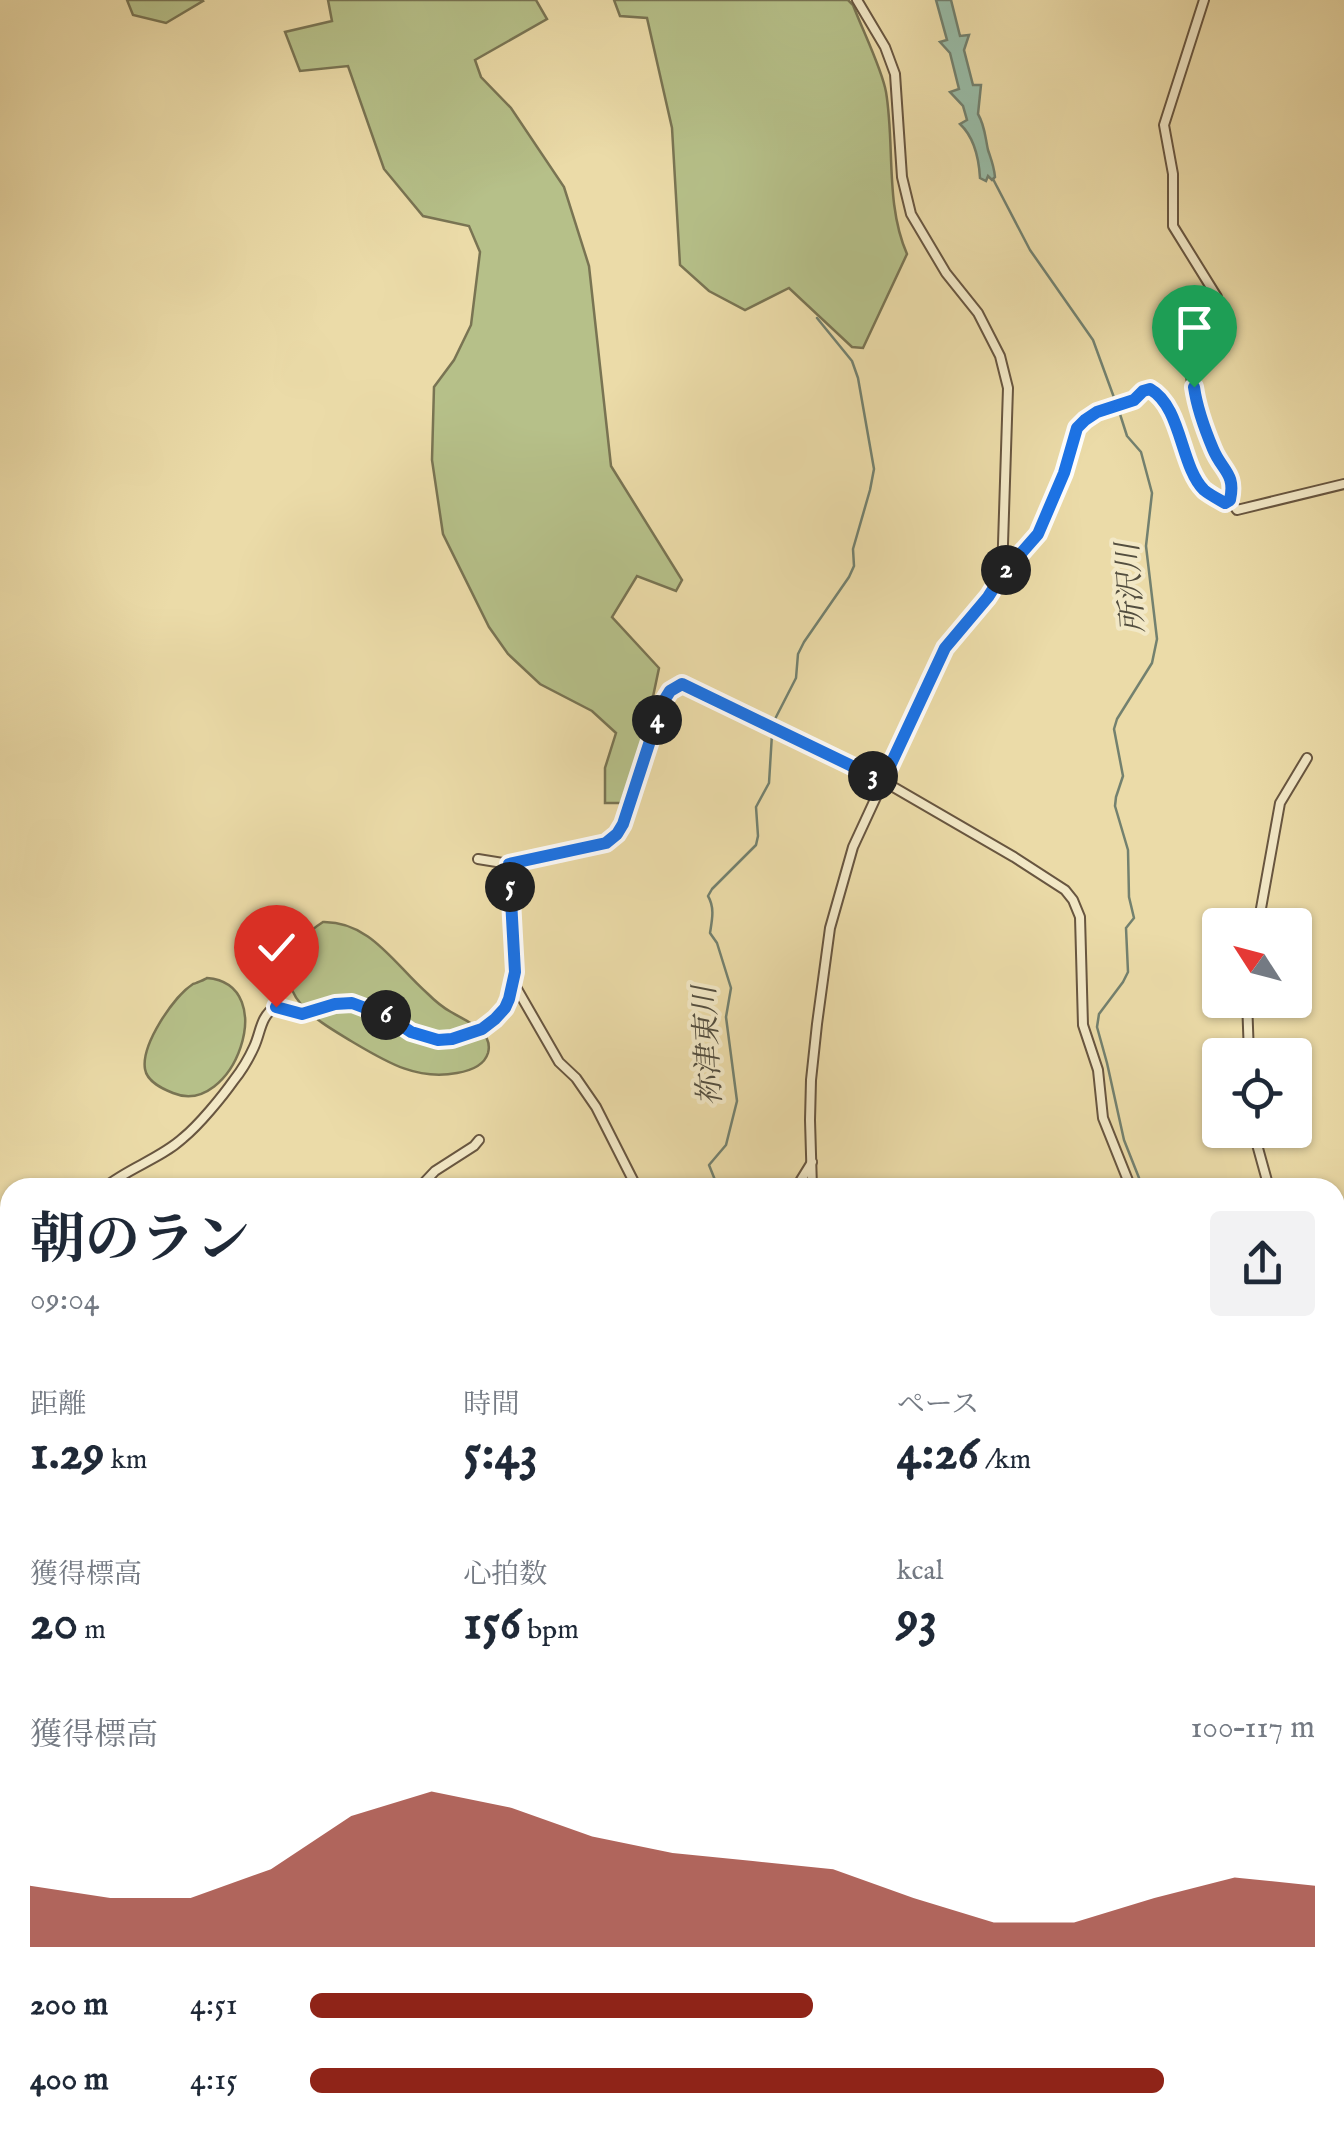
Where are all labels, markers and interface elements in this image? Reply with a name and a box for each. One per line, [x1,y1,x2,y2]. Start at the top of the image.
pin [1152,285,1237,388]
icon: arrive [1167,300,1222,355]
water label: 所沢川 [1110,539,1154,634]
pin: 2 [981,545,1031,595]
text: 2 [999,552,1013,587]
pin: 4 [632,695,682,745]
text: 4 [650,702,664,737]
pin: 3 [848,751,898,801]
text: 3 [868,758,878,793]
pin: 5 [485,862,535,912]
text: 5 [505,869,515,904]
pin [234,905,319,1008]
north arrow [1202,908,1312,1018]
map controls [1202,908,1312,1148]
icon: check [249,920,304,975]
water label: 祢津東川 [687,982,731,1107]
pin: 6 [361,990,411,1040]
text: 6 [380,997,392,1032]
button: locate [1202,1038,1312,1148]
text: 朝のラン [30,1207,250,1277]
button: share [1210,1211,1315,1316]
text: 09:04 [30,1280,100,1321]
text: 距離 [30,1388,86,1423]
text: 時間 [463,1388,519,1423]
text: ペース [897,1388,979,1423]
text: 1.29 [30,1423,105,1486]
text: 5:43 [463,1423,538,1486]
text: 4:26 [897,1423,979,1486]
text: km [105,1443,147,1478]
text: /km [979,1443,1031,1478]
text: kcal [897,1554,943,1589]
text: 獲得標高 [30,1558,142,1593]
text: 心拍数 [463,1558,547,1593]
text: 93 [897,1589,937,1652]
text: 20 [30,1593,78,1656]
text: 156 [463,1593,521,1656]
text: m [78,1613,106,1648]
text: bpm [521,1613,579,1648]
text: 100–117 m [1191,1708,1315,1749]
text: 獲得標高 [30,1716,158,1757]
text: 200 m [30,1985,108,2026]
text: 4:51 [190,1985,238,2026]
text: 400 m [30,2060,109,2101]
text: 4:15 [190,2060,238,2101]

